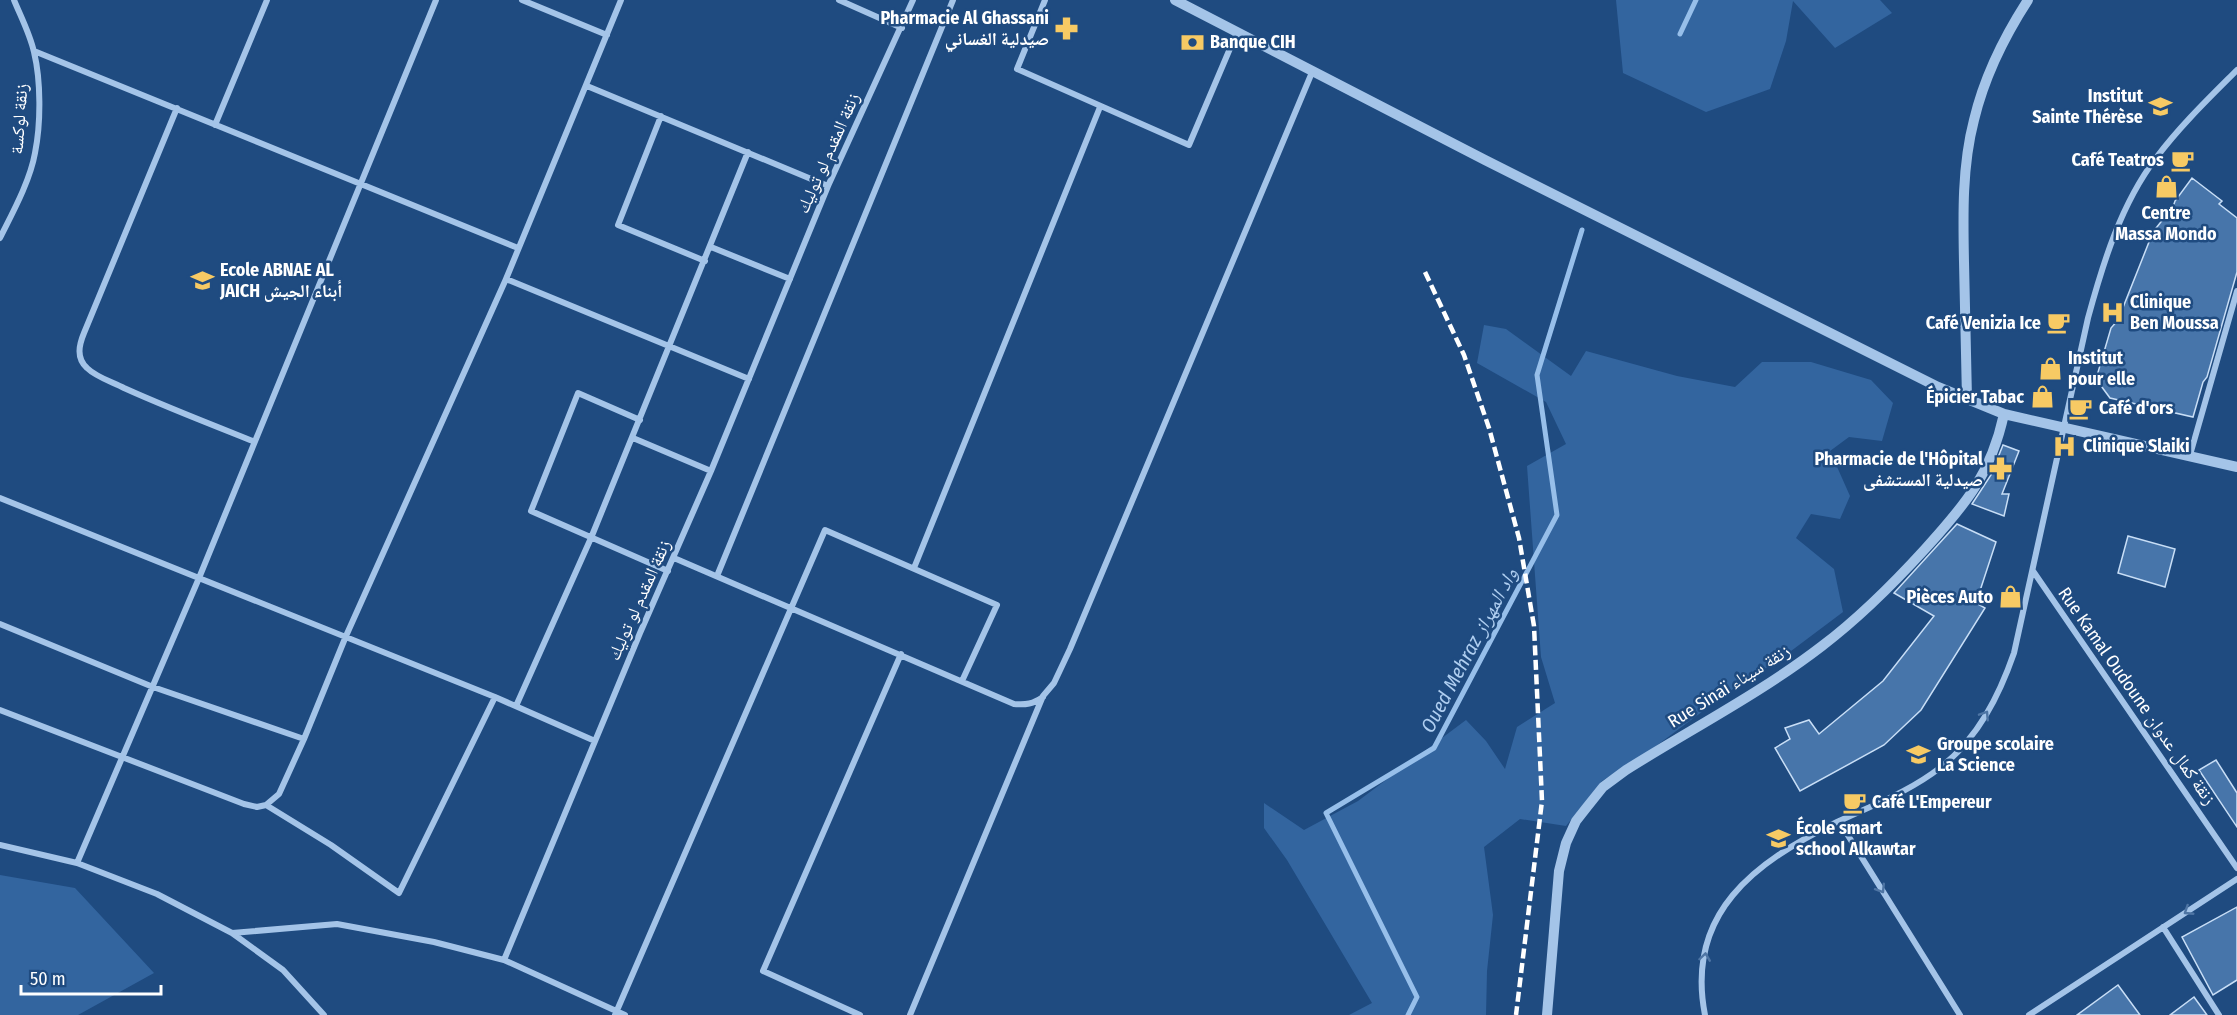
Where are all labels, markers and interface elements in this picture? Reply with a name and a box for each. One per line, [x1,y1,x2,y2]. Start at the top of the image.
place label: Pharmacie Al Ghassani صيدلية الغساني [881,7,1049,53]
pharmacy icon: Pharmacie Al Ghassani صيدلية الغساني [1054,15,1080,41]
bank icon: Banque CIH [1179,29,1205,55]
place label: Banque CIH [1210,31,1296,53]
street label: زنقة لوكسة [6,83,32,155]
place label: Institut Sainte Thérèse [2032,85,2144,128]
street label: زنقة المقدم لو توليك [792,89,865,217]
school or university icon: Institut Sainte Thérèse [2148,93,2174,119]
cafe icon: Café Teatros [2169,147,2195,173]
place label: Café Teatros [2072,149,2164,171]
shop icon: Centre Massa Mondo [2153,174,2179,200]
place label: Centre Massa Mondo [2115,202,2217,245]
place label: Ecole ABNAE AL JAICH أبناء الجيش [219,259,342,302]
school or university icon: Ecole ABNAE AL JAICH أبناء الجيش [189,267,215,293]
place label: Clinique Ben Moussa [2130,291,2219,334]
hospital icon: Clinique Ben Moussa [2099,299,2125,325]
cafe icon: Café Venizia Ice [2046,310,2072,336]
place label: Café Venizia Ice [1926,312,2041,334]
place label: Institut pour elle [2068,347,2135,390]
shop icon: Institut pour elle [2037,355,2063,381]
shop icon: Épicier Tabac [2029,384,2055,410]
place label: Épicier Tabac [1926,385,2024,408]
cafe icon: Café d'ors [2068,395,2094,421]
place label: Café d'ors [2099,397,2173,419]
hospital icon: Clinique Slaiki [2052,433,2078,459]
place label: Clinique Slaiki [2083,435,2190,457]
place label: Pharmacie de l'Hôpital صيدلية المستشفى [1814,448,1983,491]
pharmacy icon: Pharmacie de l'Hôpital صيدلية المستشفى [1988,456,2014,482]
street label: زنقة المقدم لو توليك [603,536,676,664]
water label: Oued Mehraz واد المهراز [1415,564,1523,736]
street label: Rue Kamal Oudoune زنقة كمال عدوان [2053,583,2221,809]
shop icon: Pièces Auto [1998,584,2024,610]
place label: Pièces Auto [1906,586,1993,608]
street label: Rue Sinaï زنقة سيناء [1664,640,1794,732]
one-way arrow [1978,711,1990,721]
place label: Groupe scolaire La Science [1937,733,2054,776]
school or university icon: Groupe scolaire La Science [1906,741,1932,767]
cafe icon: Café L'Empereur [1841,789,1867,815]
place label: Café L'Empereur [1872,791,1992,813]
place label: École smart school Alkawtar [1796,816,1916,860]
school or university icon: École smart school Alkawtar [1765,825,1791,851]
one-way arrow [1874,883,1886,893]
one-way arrow [2184,904,2195,915]
one-way arrow [1698,952,1710,962]
scale bar [21,958,160,996]
text: 50 m [30,968,66,990]

